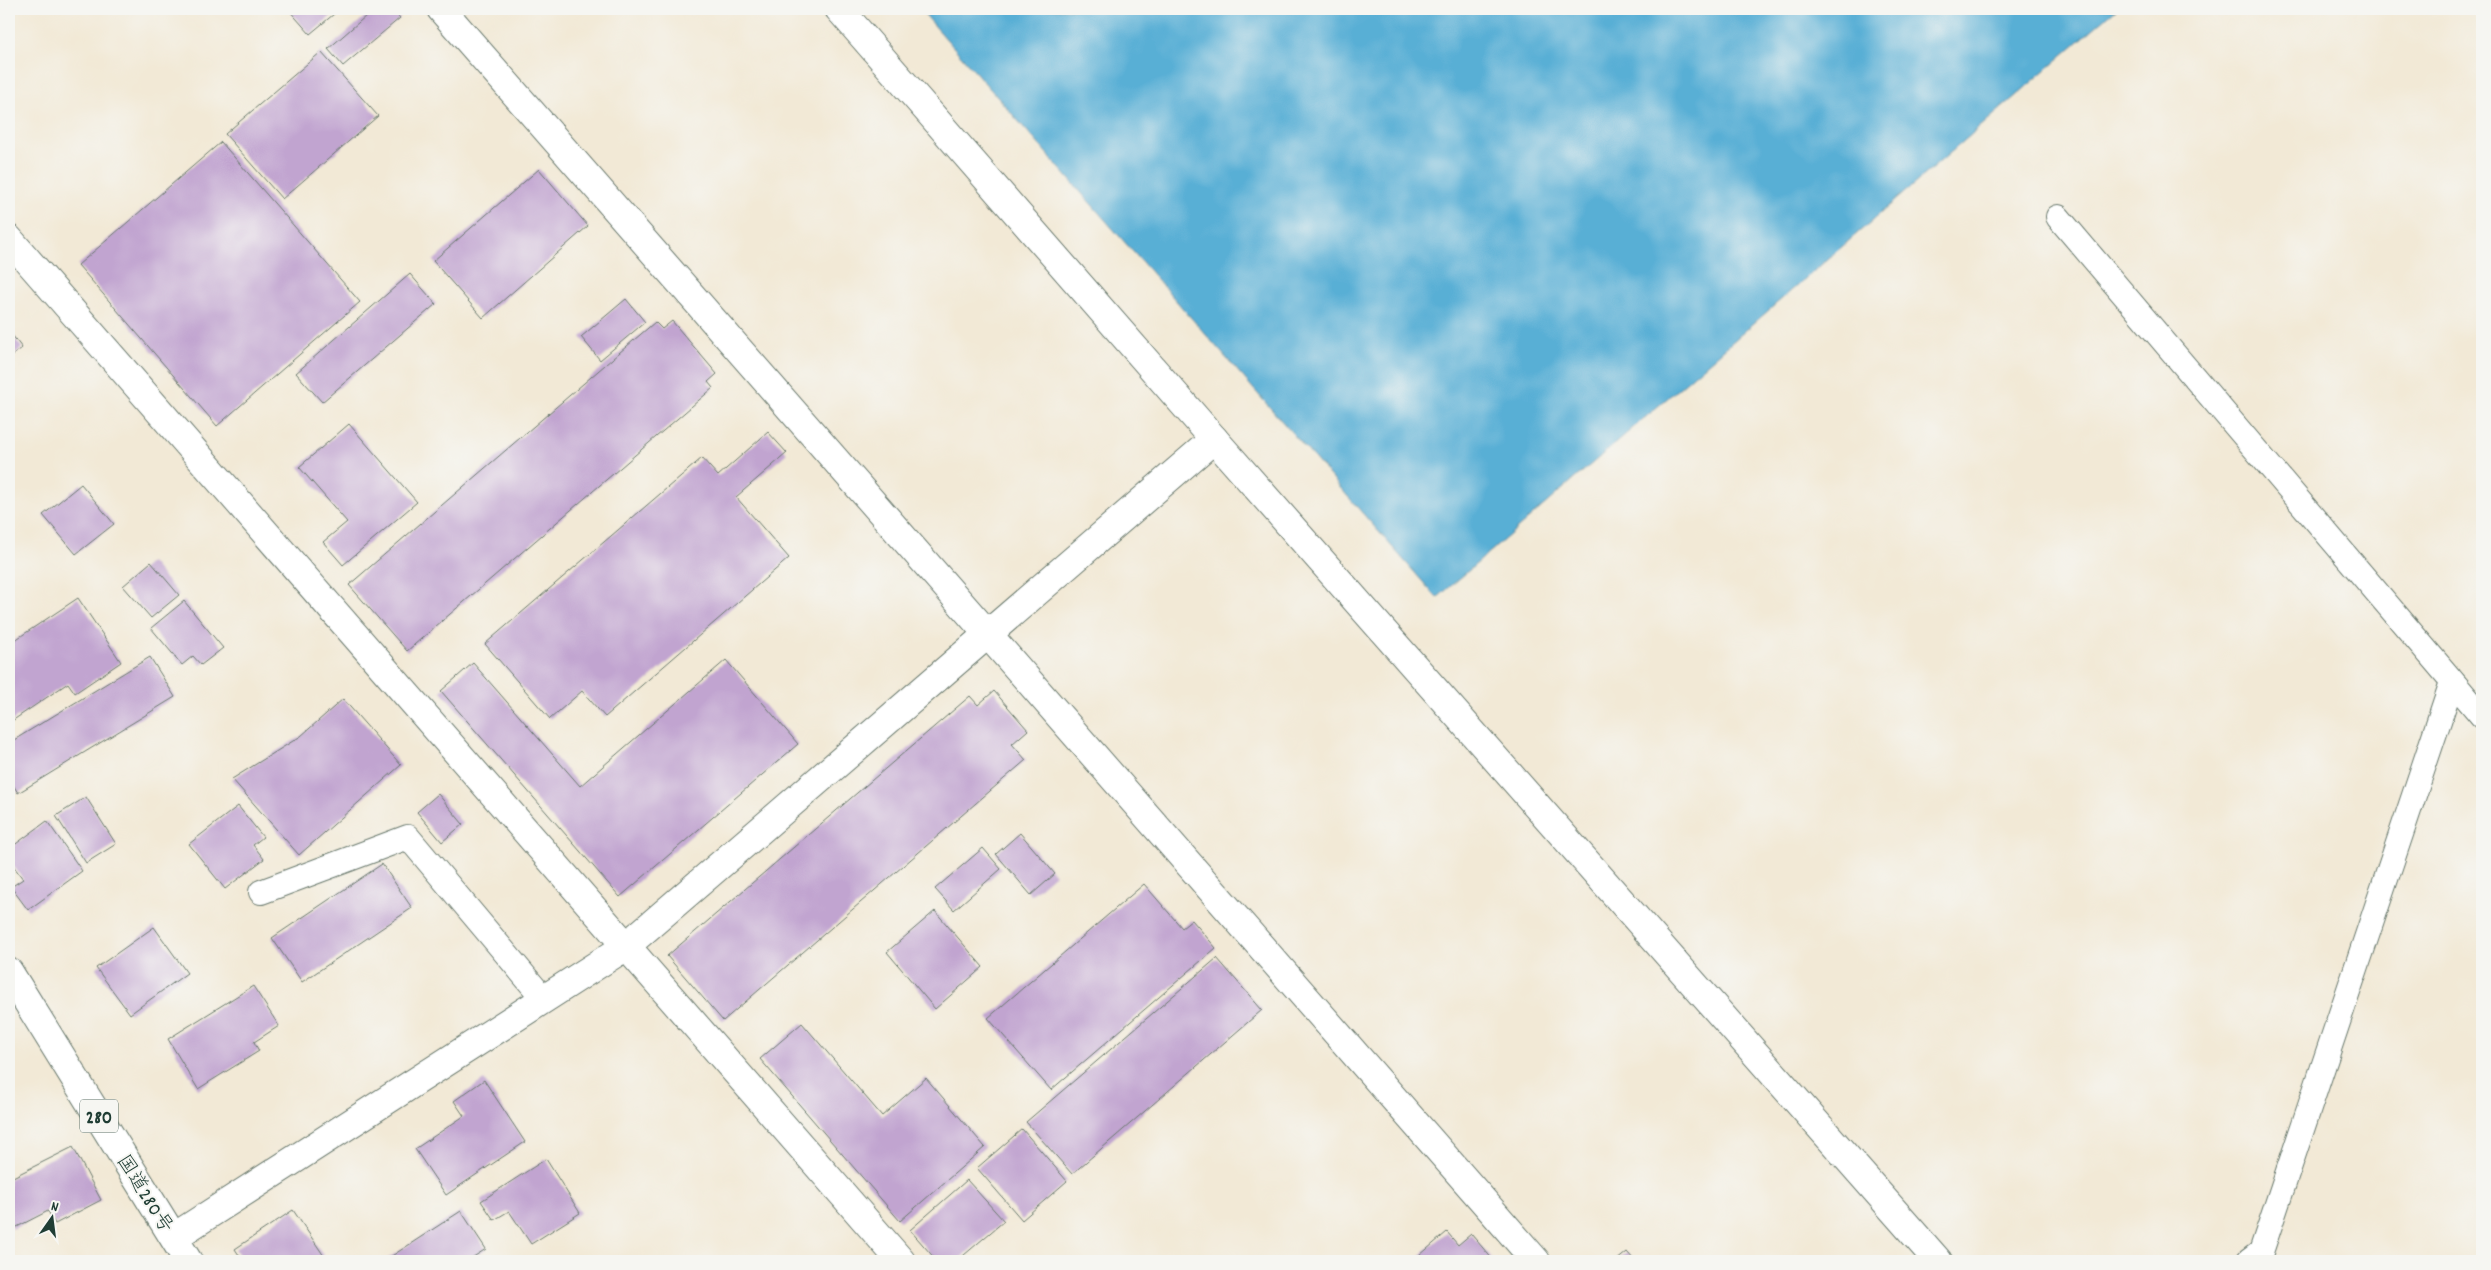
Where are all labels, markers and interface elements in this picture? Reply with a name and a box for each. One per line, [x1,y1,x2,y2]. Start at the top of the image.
road number: 280 [80,1100,118,1132]
street label: 国道280号 [108,1150,179,1239]
north arrow [28,1192,78,1242]
text: N [49,1197,61,1218]

